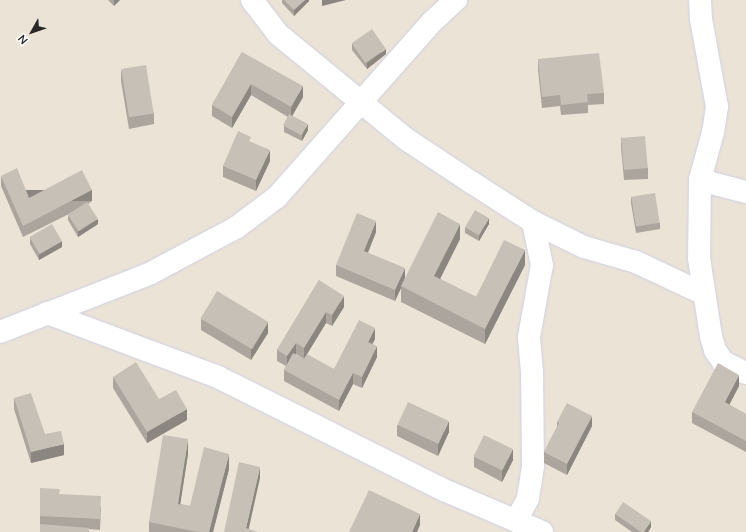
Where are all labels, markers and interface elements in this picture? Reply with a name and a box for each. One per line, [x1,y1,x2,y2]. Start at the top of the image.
north arrow [12,12,52,52]
text: N [15,32,31,47]

